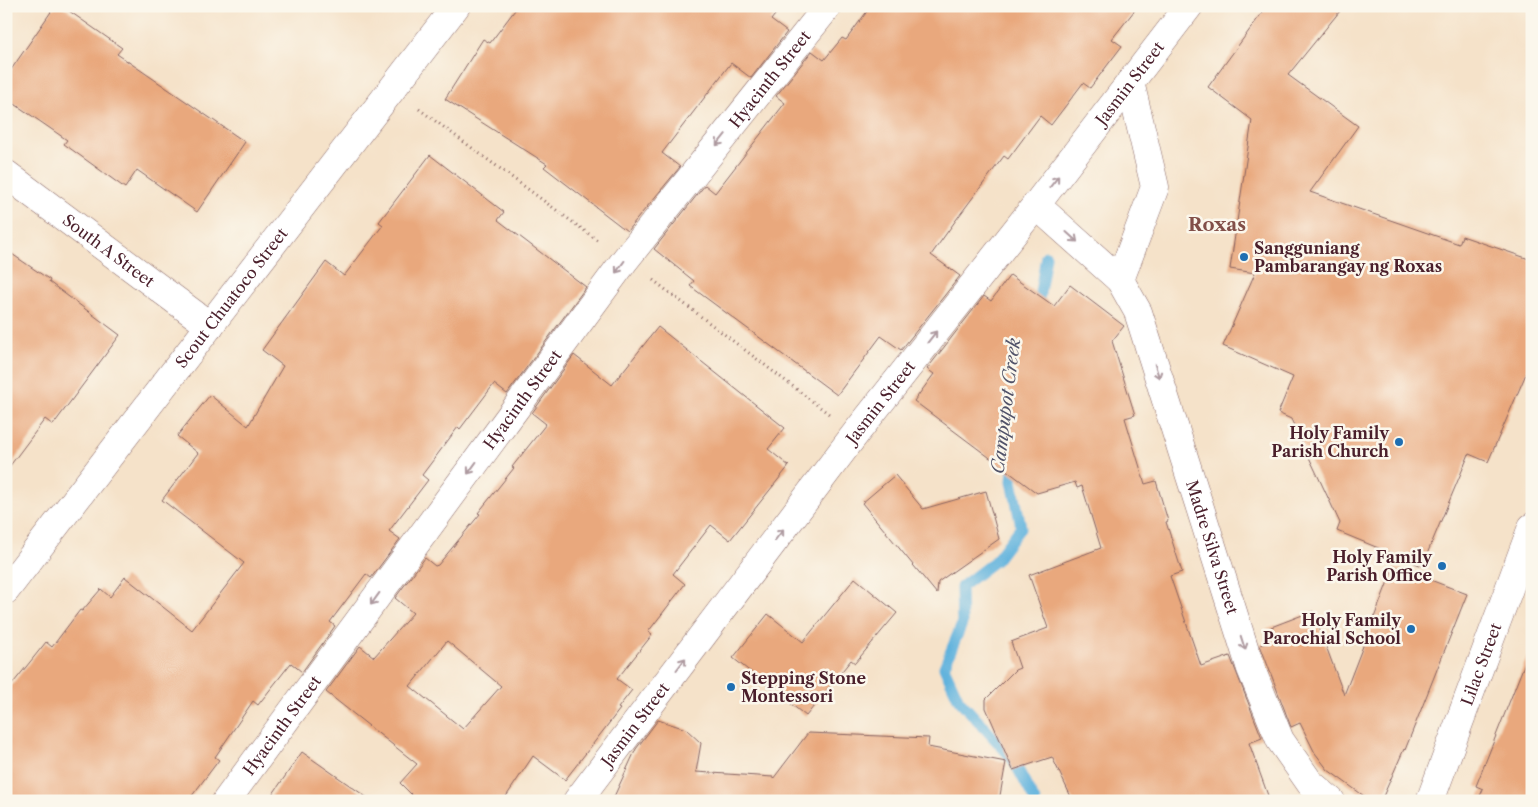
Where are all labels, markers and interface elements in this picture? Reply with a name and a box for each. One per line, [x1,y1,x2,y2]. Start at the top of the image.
street label: Hyacinth Street [725,26,815,132]
street label: Jasmin Street [1089,37,1168,131]
one-way arrow [716,133,727,146]
one-way arrow [1048,176,1059,189]
street label: South A Street [59,210,159,291]
district label: Roxas [1188,213,1246,236]
street label: Scout Chuatoco Street [171,223,292,372]
one-way arrow [1066,231,1079,243]
place label: Sangguniang Pambarangay ng Roxas [1254,238,1442,276]
marker: Sangguniang Pambarangay ng Roxas [1238,251,1250,263]
one-way arrow [615,260,625,274]
one-way arrow [926,331,937,344]
water label: Campupot Creek [987,336,1025,475]
street label: Hyacinth Street [479,345,566,453]
street label: Jasmin Street [840,356,919,450]
one-way arrow [1152,362,1162,378]
place label: Holy Family Parish Church [1271,423,1390,461]
marker: Holy Family Parish Church [1393,436,1405,448]
one-way arrow [466,461,477,474]
street label: Madre Silva Street [1182,478,1243,617]
one-way arrow [774,528,784,542]
place label: Holy Family Parish Office [1326,547,1433,585]
marker: Holy Family Parish Office [1436,560,1448,572]
one-way arrow [370,592,380,606]
place label: Holy Family Parochial School [1263,610,1402,648]
street label: Lilac Street [1456,620,1506,708]
marker: Holy Family Parochial School [1405,623,1417,635]
one-way arrow [1238,634,1248,650]
one-way arrow [675,658,686,671]
place label: Stepping Stone Montessori [741,668,866,706]
street label: Hyacinth Street [238,671,325,779]
street label: Jasmin Street [595,678,673,773]
marker: Stepping Stone Montessori [725,681,737,693]

